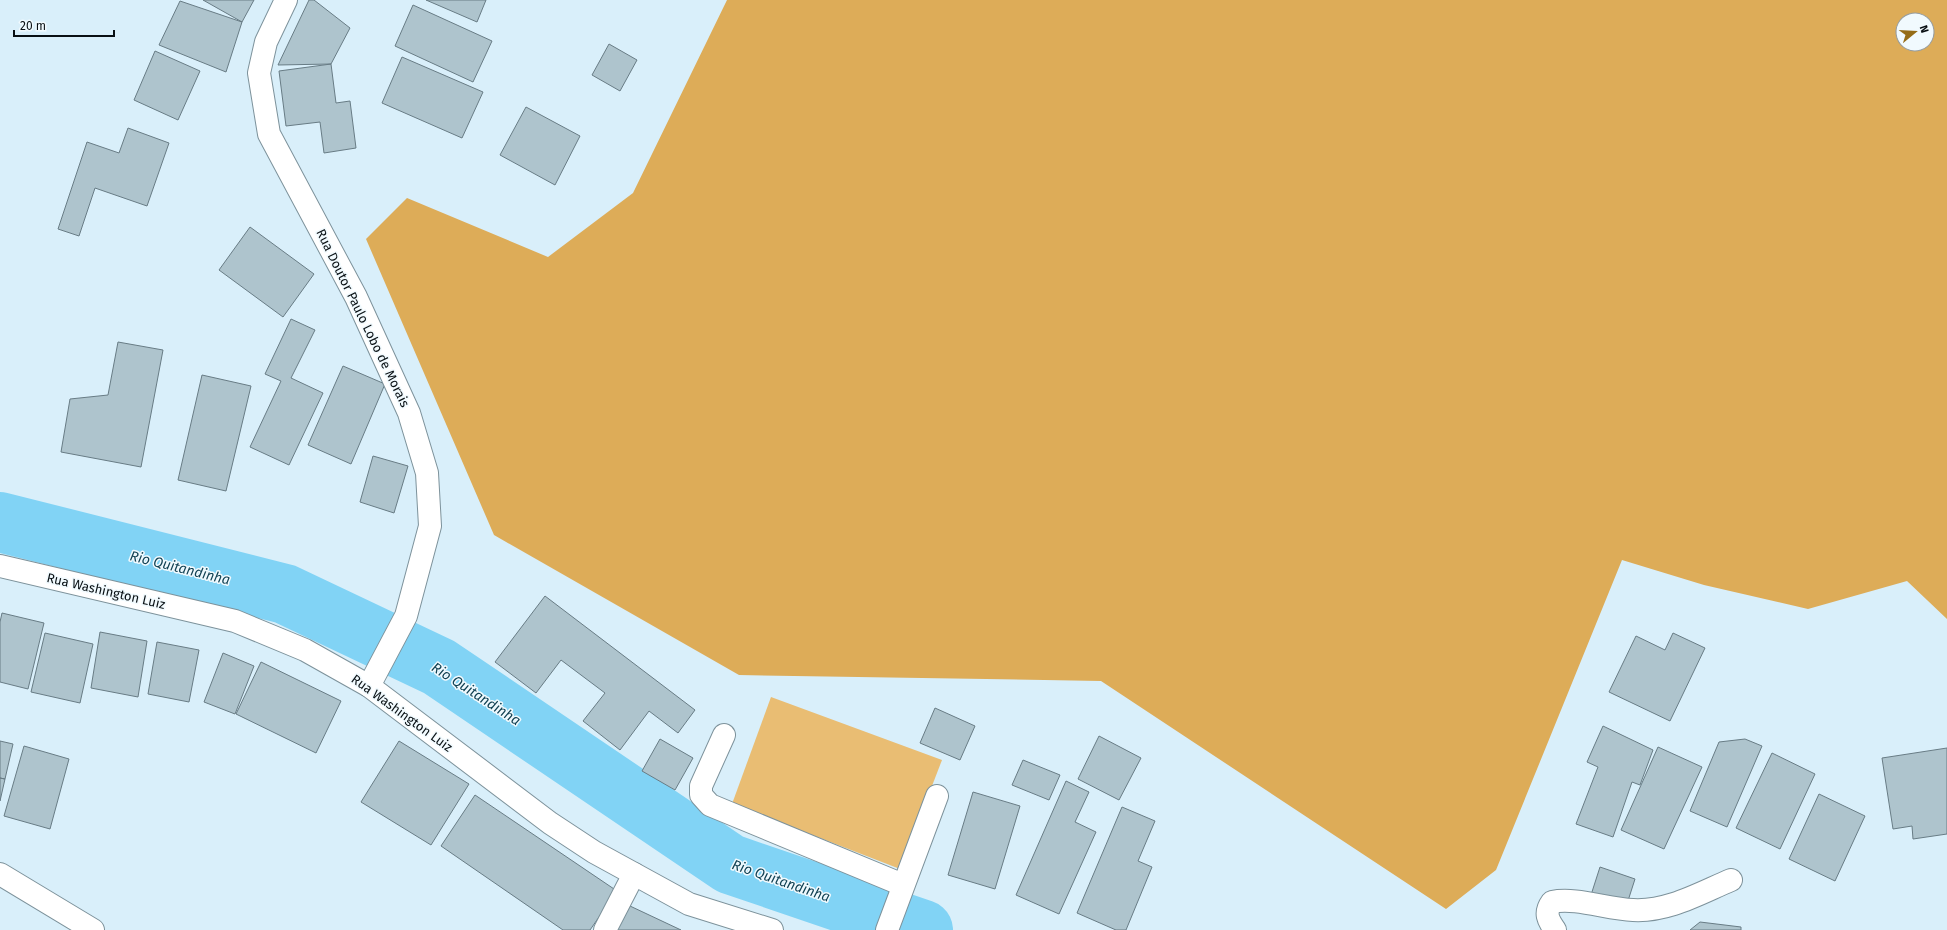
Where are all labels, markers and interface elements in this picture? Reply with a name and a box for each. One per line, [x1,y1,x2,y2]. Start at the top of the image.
scale bar [14,12,114,38]
north arrow [1895,12,1935,52]
text: 20 m [20,19,46,33]
text: N [1917,24,1931,35]
street label: Rua Doutor Paulo Lobo de Morais [313,227,413,409]
water label: Rio Quitandinha [128,547,232,589]
street label: Rua Washington Luiz [45,570,167,612]
water label: Rio Quitandinha [428,659,524,729]
street label: Rua Washington Luiz [349,671,456,755]
water label: Rio Quitandinha [730,856,832,906]

